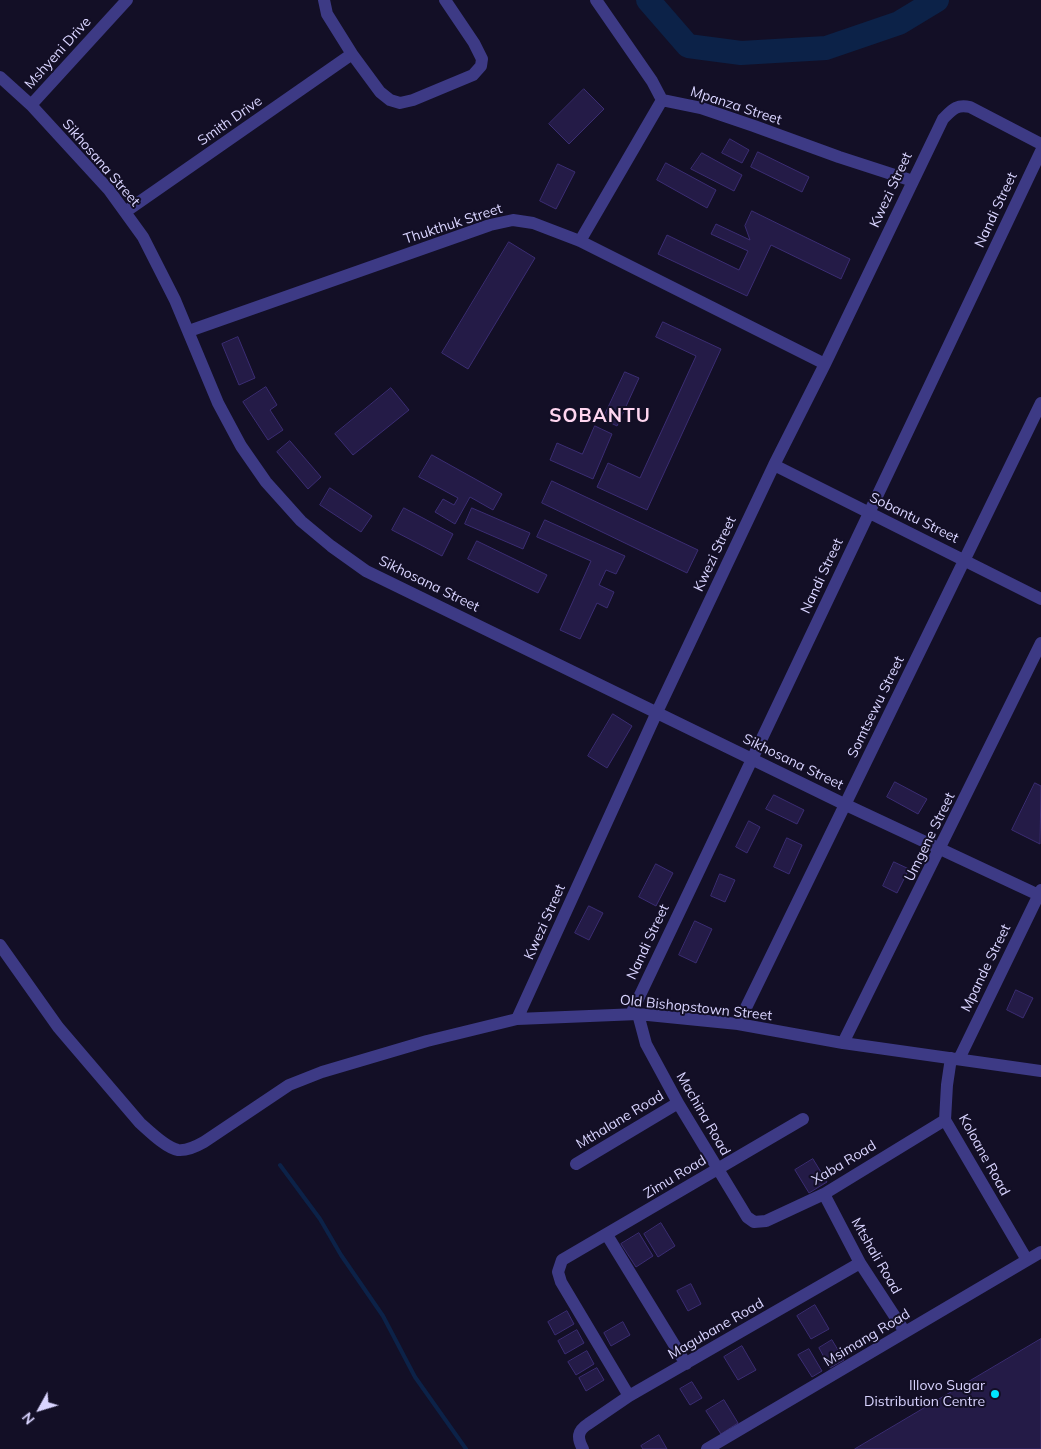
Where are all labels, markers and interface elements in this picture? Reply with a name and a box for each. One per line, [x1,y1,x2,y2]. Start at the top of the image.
street label: Mshyeni Drive [21,14,95,92]
street label: Mpanza Street [688,83,784,129]
street label: Smith Drive [194,93,266,149]
street label: Sikhosana Street [59,116,143,210]
street label: Kwezi Street [866,150,916,230]
street label: Nandi Street [971,170,1021,250]
street label: Thukthuk Street [402,200,504,248]
district label: SOBANTU [548,405,652,427]
street label: Sobantu Street [867,489,961,547]
street label: Kwezi Street [690,514,740,594]
street label: Nandi Street [797,536,847,616]
street label: Sikhosana Street [376,552,482,616]
street label: Somtsewu Street [844,653,908,761]
street label: Sikhosana Street [740,730,846,794]
street label: Umgene Street [901,790,959,884]
street label: Kwezi Street [521,882,569,962]
street label: Nandi Street [623,902,673,982]
street label: Mpande Street [958,921,1014,1015]
street label: Old Bishopstown Street [619,992,773,1024]
street label: Machina Road [672,1069,734,1159]
street label: Mthalane Road [573,1087,667,1153]
street label: Koloane Road [955,1111,1013,1199]
street label: Xaba Road [809,1137,879,1189]
street label: Zimu Road [641,1152,709,1202]
street label: Mtshali Road [847,1215,905,1297]
street label: Magubane Road [665,1295,767,1363]
street label: Msimang Road [821,1306,913,1370]
place label: Illovo Sugar Distribution Centre [864,1378,985,1410]
north arrow [15,1384,65,1434]
marker: Illovo Sugar Distribution Centre [989,1388,1001,1400]
text: N [18,1409,39,1428]

